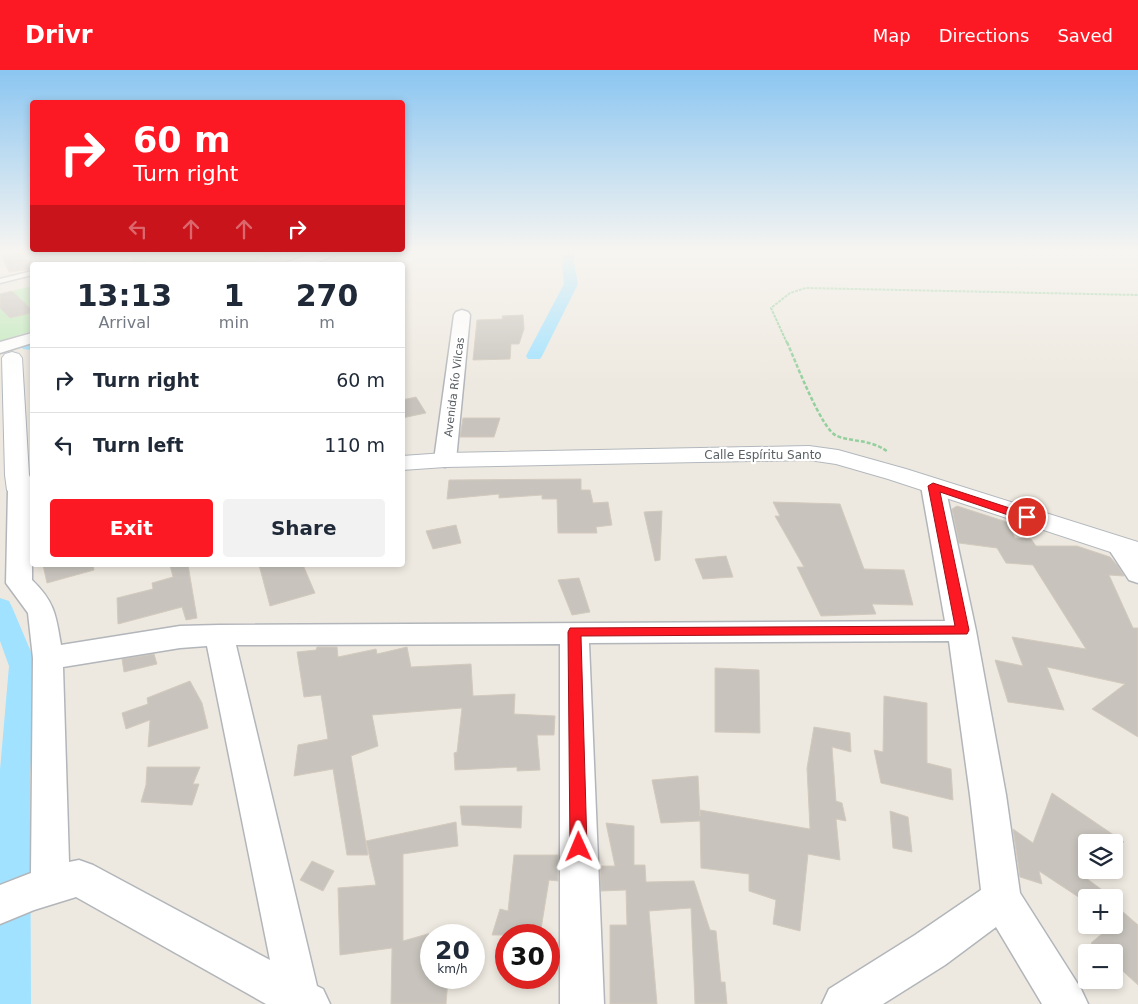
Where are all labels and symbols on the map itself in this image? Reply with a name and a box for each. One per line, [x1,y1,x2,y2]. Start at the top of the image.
street label: Avenida Río Vilcas [442,336,467,438]
street label: Calle Espíritu Santo [704,448,822,462]
pin [1006,496,1048,538]
position arrow [552,820,604,872]
speed limit sign: 30 [495,924,560,989]

